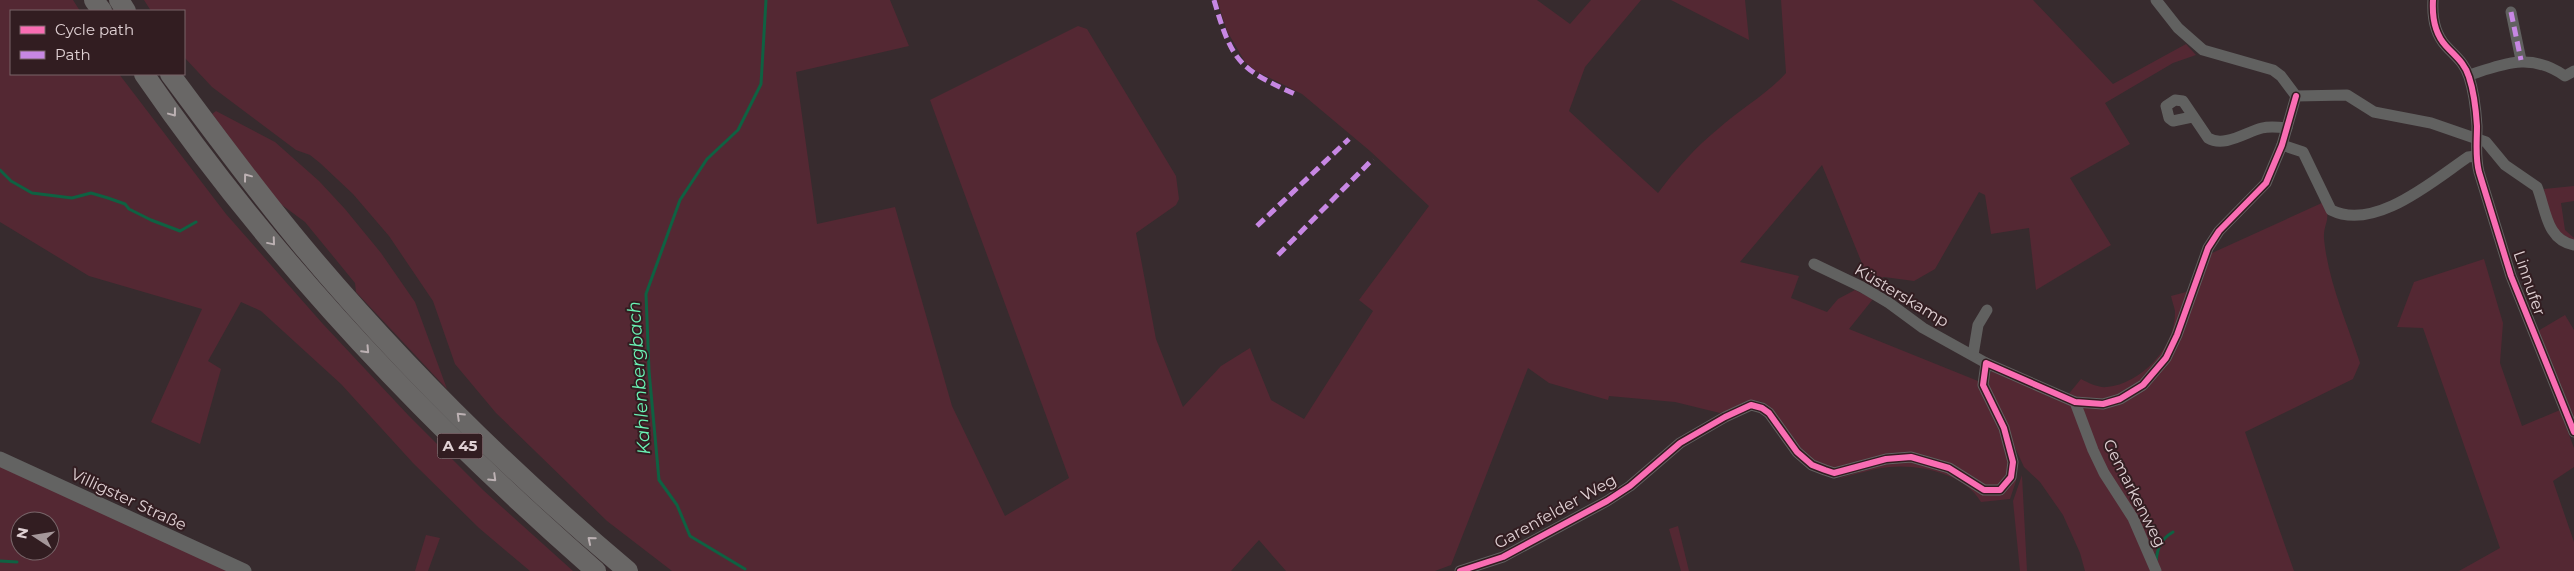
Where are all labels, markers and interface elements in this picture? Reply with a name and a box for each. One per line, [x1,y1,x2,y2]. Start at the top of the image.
legend [10,10,185,75]
text: Cycle path [55,20,134,39]
text: Path [55,45,91,64]
one-way arrow [167,107,175,116]
one-way arrow [244,174,252,183]
one-way arrow [266,236,275,245]
street label: Linnufer [2510,248,2549,318]
street label: Küsterskamp [1851,260,1952,331]
water label: Kahlenbergbach [623,301,655,455]
one-way arrow [360,344,369,353]
one-way arrow [456,413,465,422]
road number: A 45 [438,434,482,458]
street label: Gemarkenweg [2099,436,2170,550]
street label: Villigster Straße [68,464,190,535]
street label: Garenfelder Weg [1491,470,1619,553]
one-way arrow [487,472,496,481]
north arrow [10,511,60,561]
text: N [12,526,32,541]
one-way arrow [588,537,597,545]

